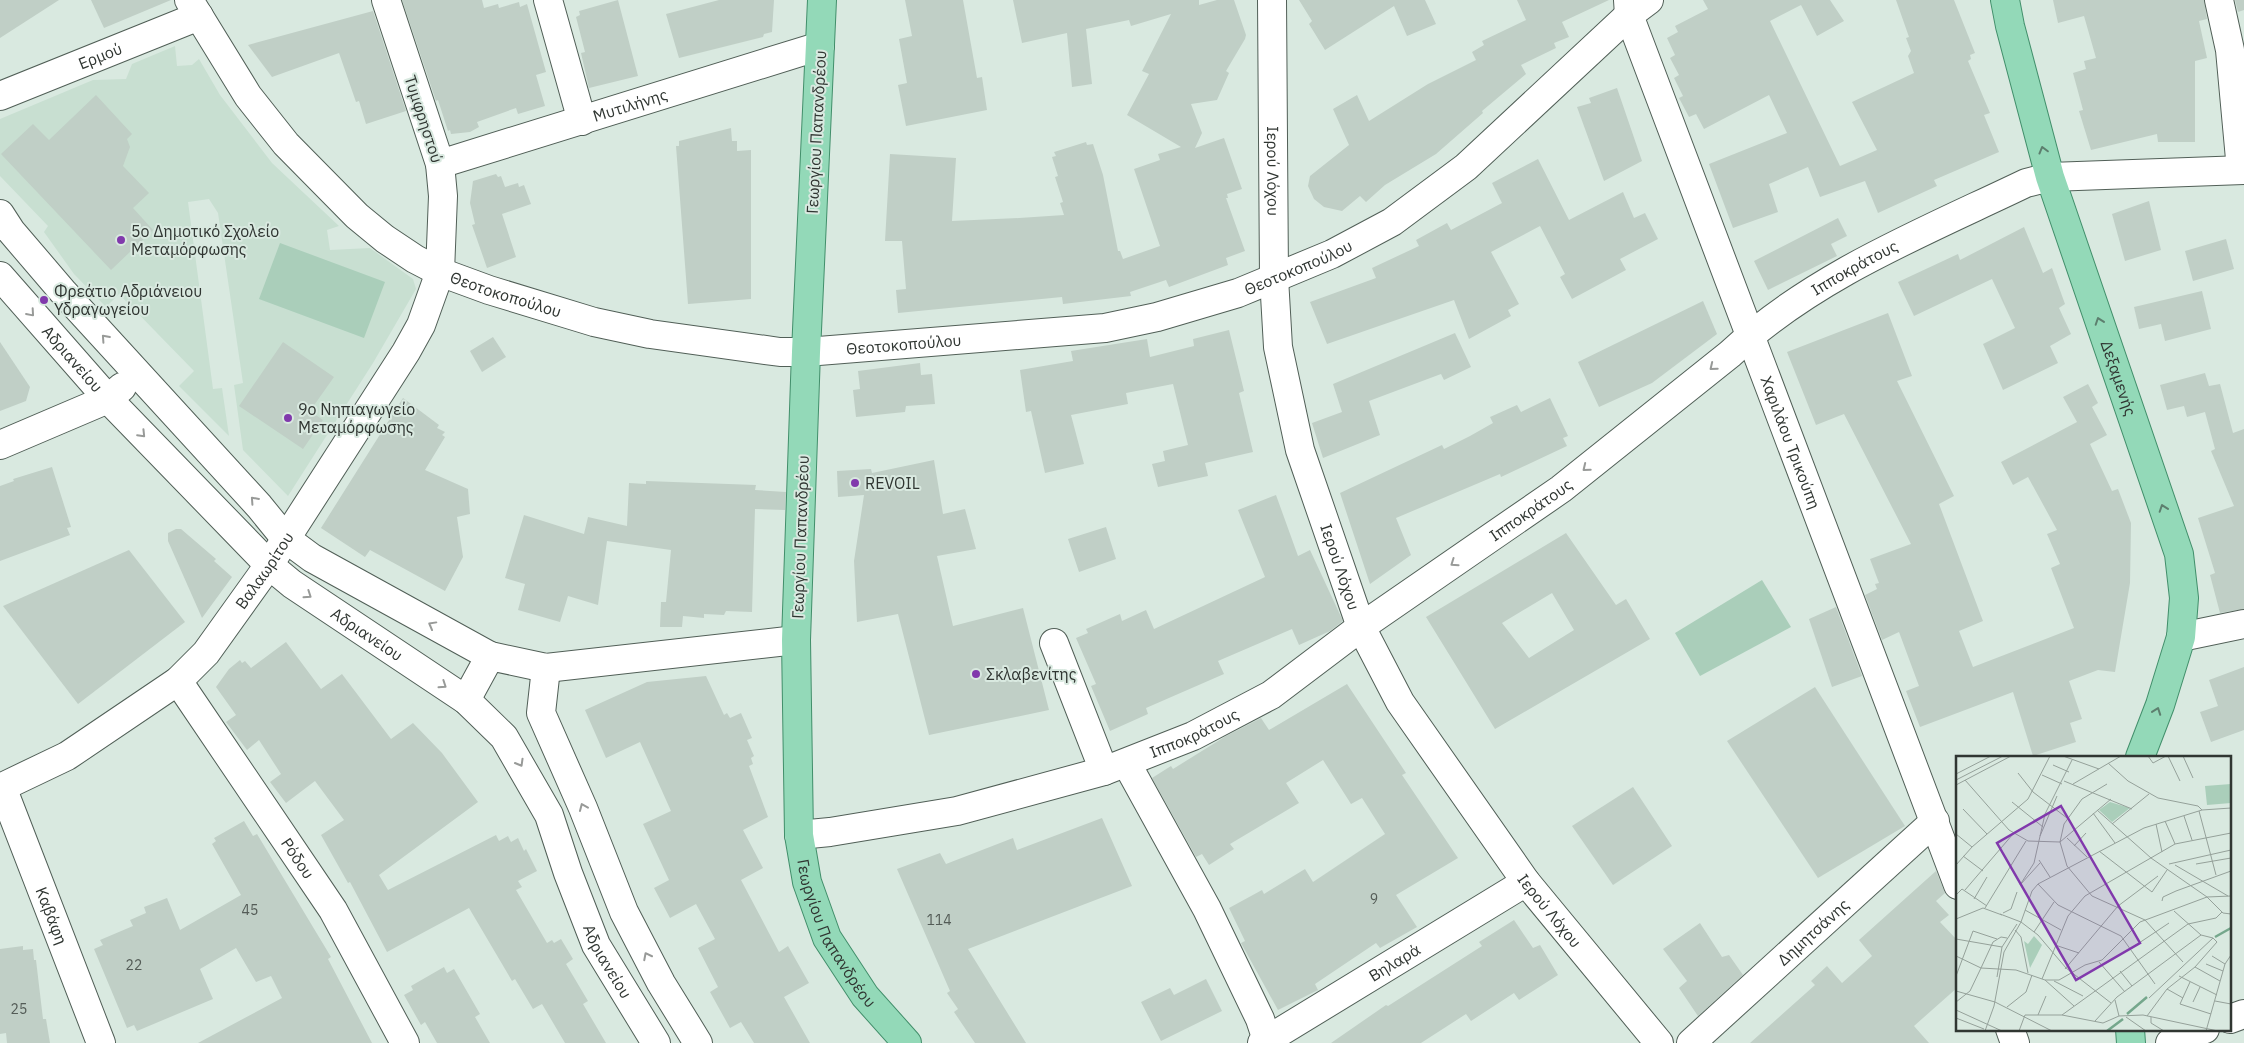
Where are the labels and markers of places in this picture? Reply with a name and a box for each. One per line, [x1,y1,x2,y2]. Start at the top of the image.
place label: 5ο Δημοτικό Σχολείο Μεταμόρφωσης [131,221,279,259]
marker: 5ο Δημοτικό Σχολείο Μεταμόρφωσης [115,234,127,246]
place label: Φρεάτιο Αδριάνειου Υδραγωγείου [54,281,202,319]
marker: Φρεάτιο Αδριάνειου Υδραγωγείου [38,294,50,306]
place label: 9ο Νηπιαγωγείο Μεταμόρφωσης [298,399,415,437]
marker: 9ο Νηπιαγωγείο Μεταμόρφωσης [282,412,294,424]
place label: REVOIL [865,473,920,493]
marker: REVOIL [849,477,861,489]
place label: Σκλαβενίτης [986,664,1077,684]
marker: Σκλαβενίτης [970,668,982,680]

